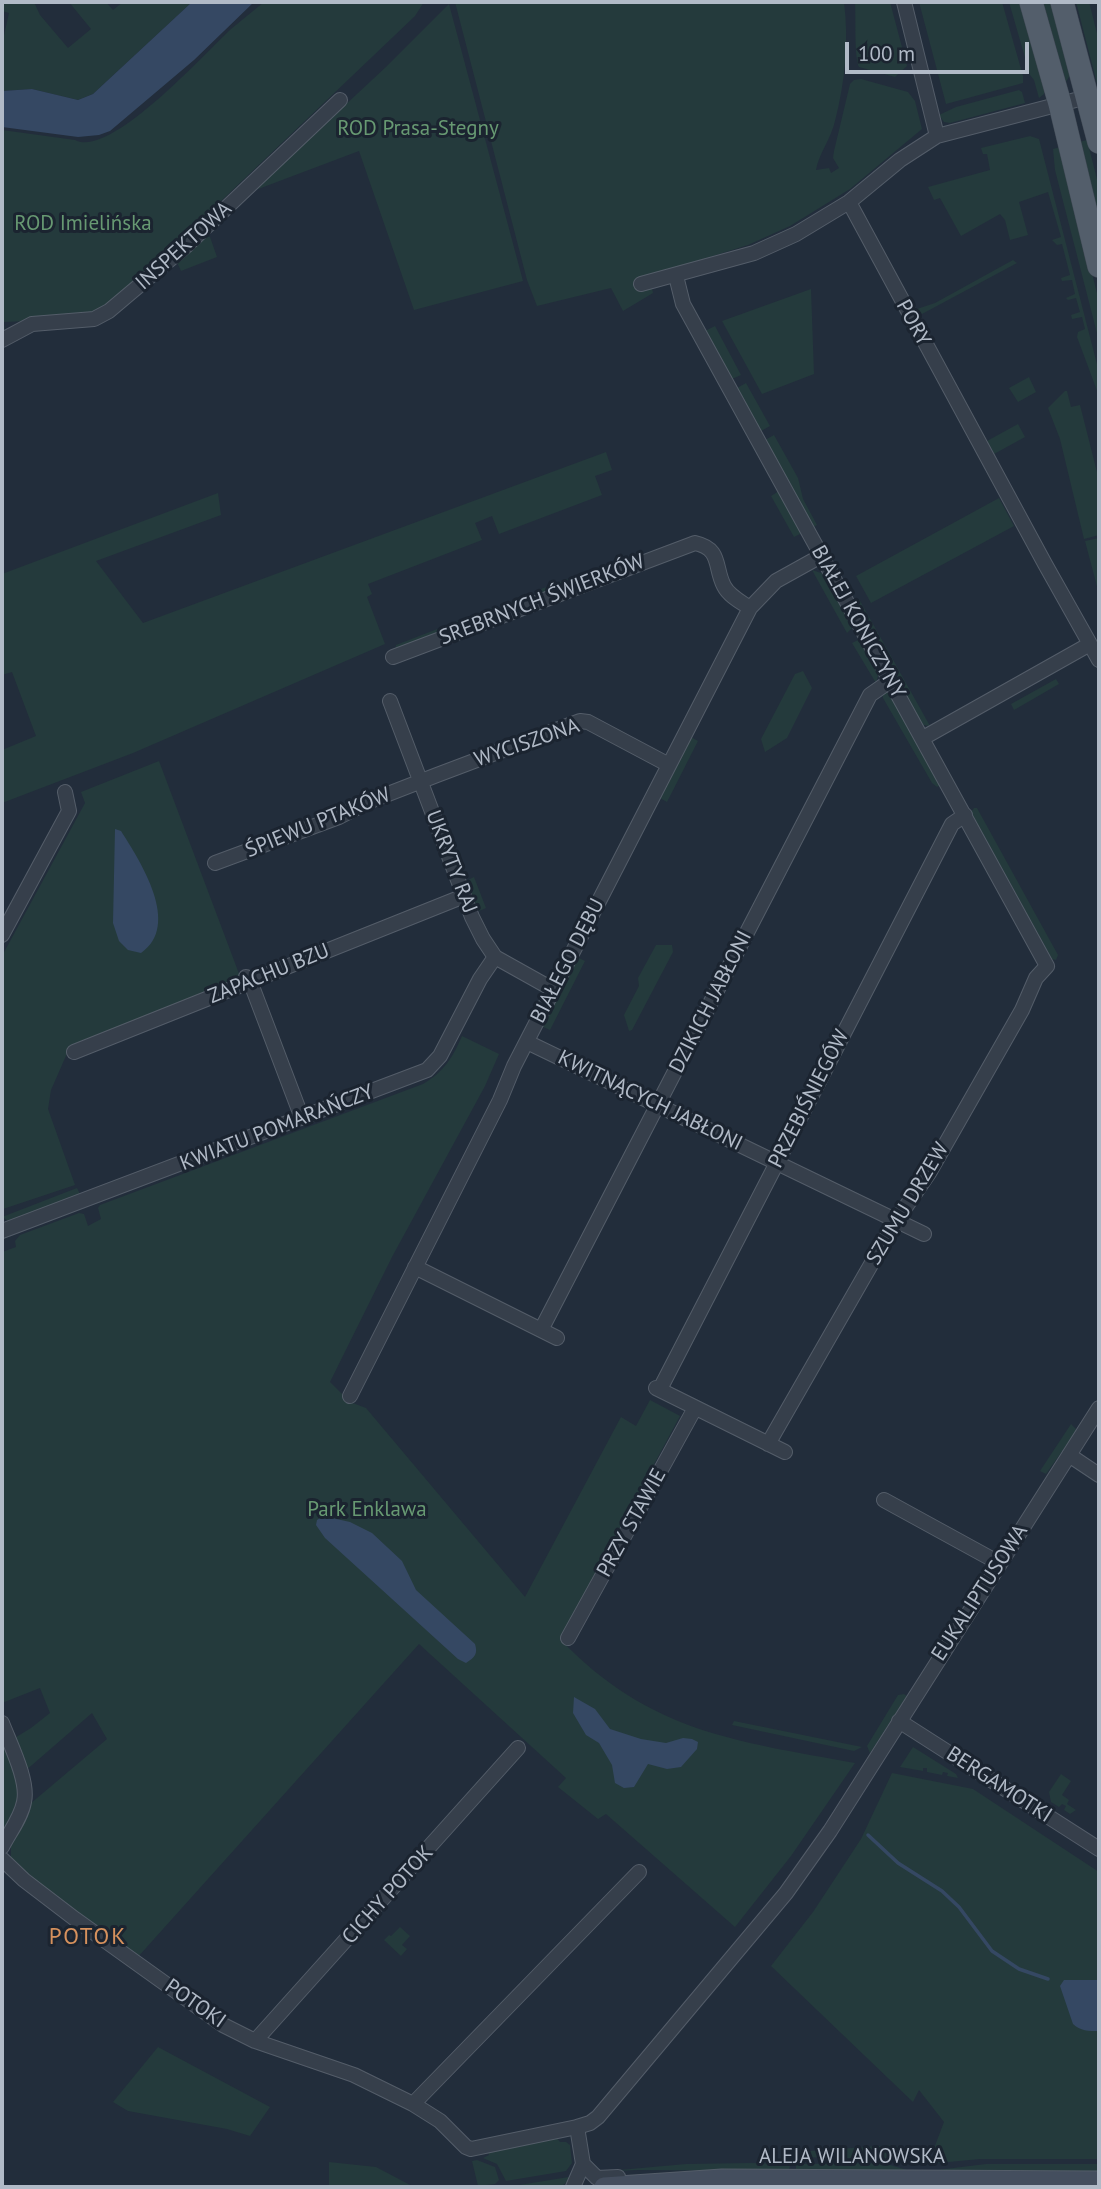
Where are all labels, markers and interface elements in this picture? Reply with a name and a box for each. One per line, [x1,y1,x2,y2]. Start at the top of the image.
scale bar [849,28,1033,72]
text: 100 m [858,40,915,67]
park label: ROD Prasa-Stegny [337,116,499,142]
street label: INSPEKTOWA [131,196,237,296]
park label: ROD Imielińska [14,211,152,237]
street label: PORY [890,296,936,350]
street label: BIAŁEJ KONICZYNY [806,541,910,703]
street label: SREBRNYCH ŚWIERKÓW [436,549,648,651]
street label: WYCISZONA [471,713,583,773]
street label: ŚPIEWU PTAKÓW [242,782,394,864]
street label: UKRYTY RAJ [420,807,482,917]
street label: BIAŁEGO DĘBU [526,894,610,1028]
street label: DZIKICH JABŁONI [664,927,758,1077]
street label: ZAPACHU BZU [205,938,333,1010]
street label: PRZEBIŚNIEGÓW [763,1026,855,1172]
street label: KWITNĄCYCH JABŁONI [554,1045,746,1157]
street label: KWIATU POMARAŃCZY [177,1079,377,1177]
street label: SZUMU DRZEW [862,1138,954,1270]
street label: PRZY STAWIE [592,1464,672,1582]
park label: Park Enklawa [307,1497,427,1523]
street label: EUKALIPTUSOWA [927,1520,1033,1666]
street label: BERGAMOTKI [941,1742,1057,1828]
street label: CICHY POTOK [337,1840,439,1950]
district label: POTOK [49,1923,127,1951]
street label: POTOKI [160,1974,230,2034]
street label: ALEJA WILANOWSKA [759,2144,945,2170]

